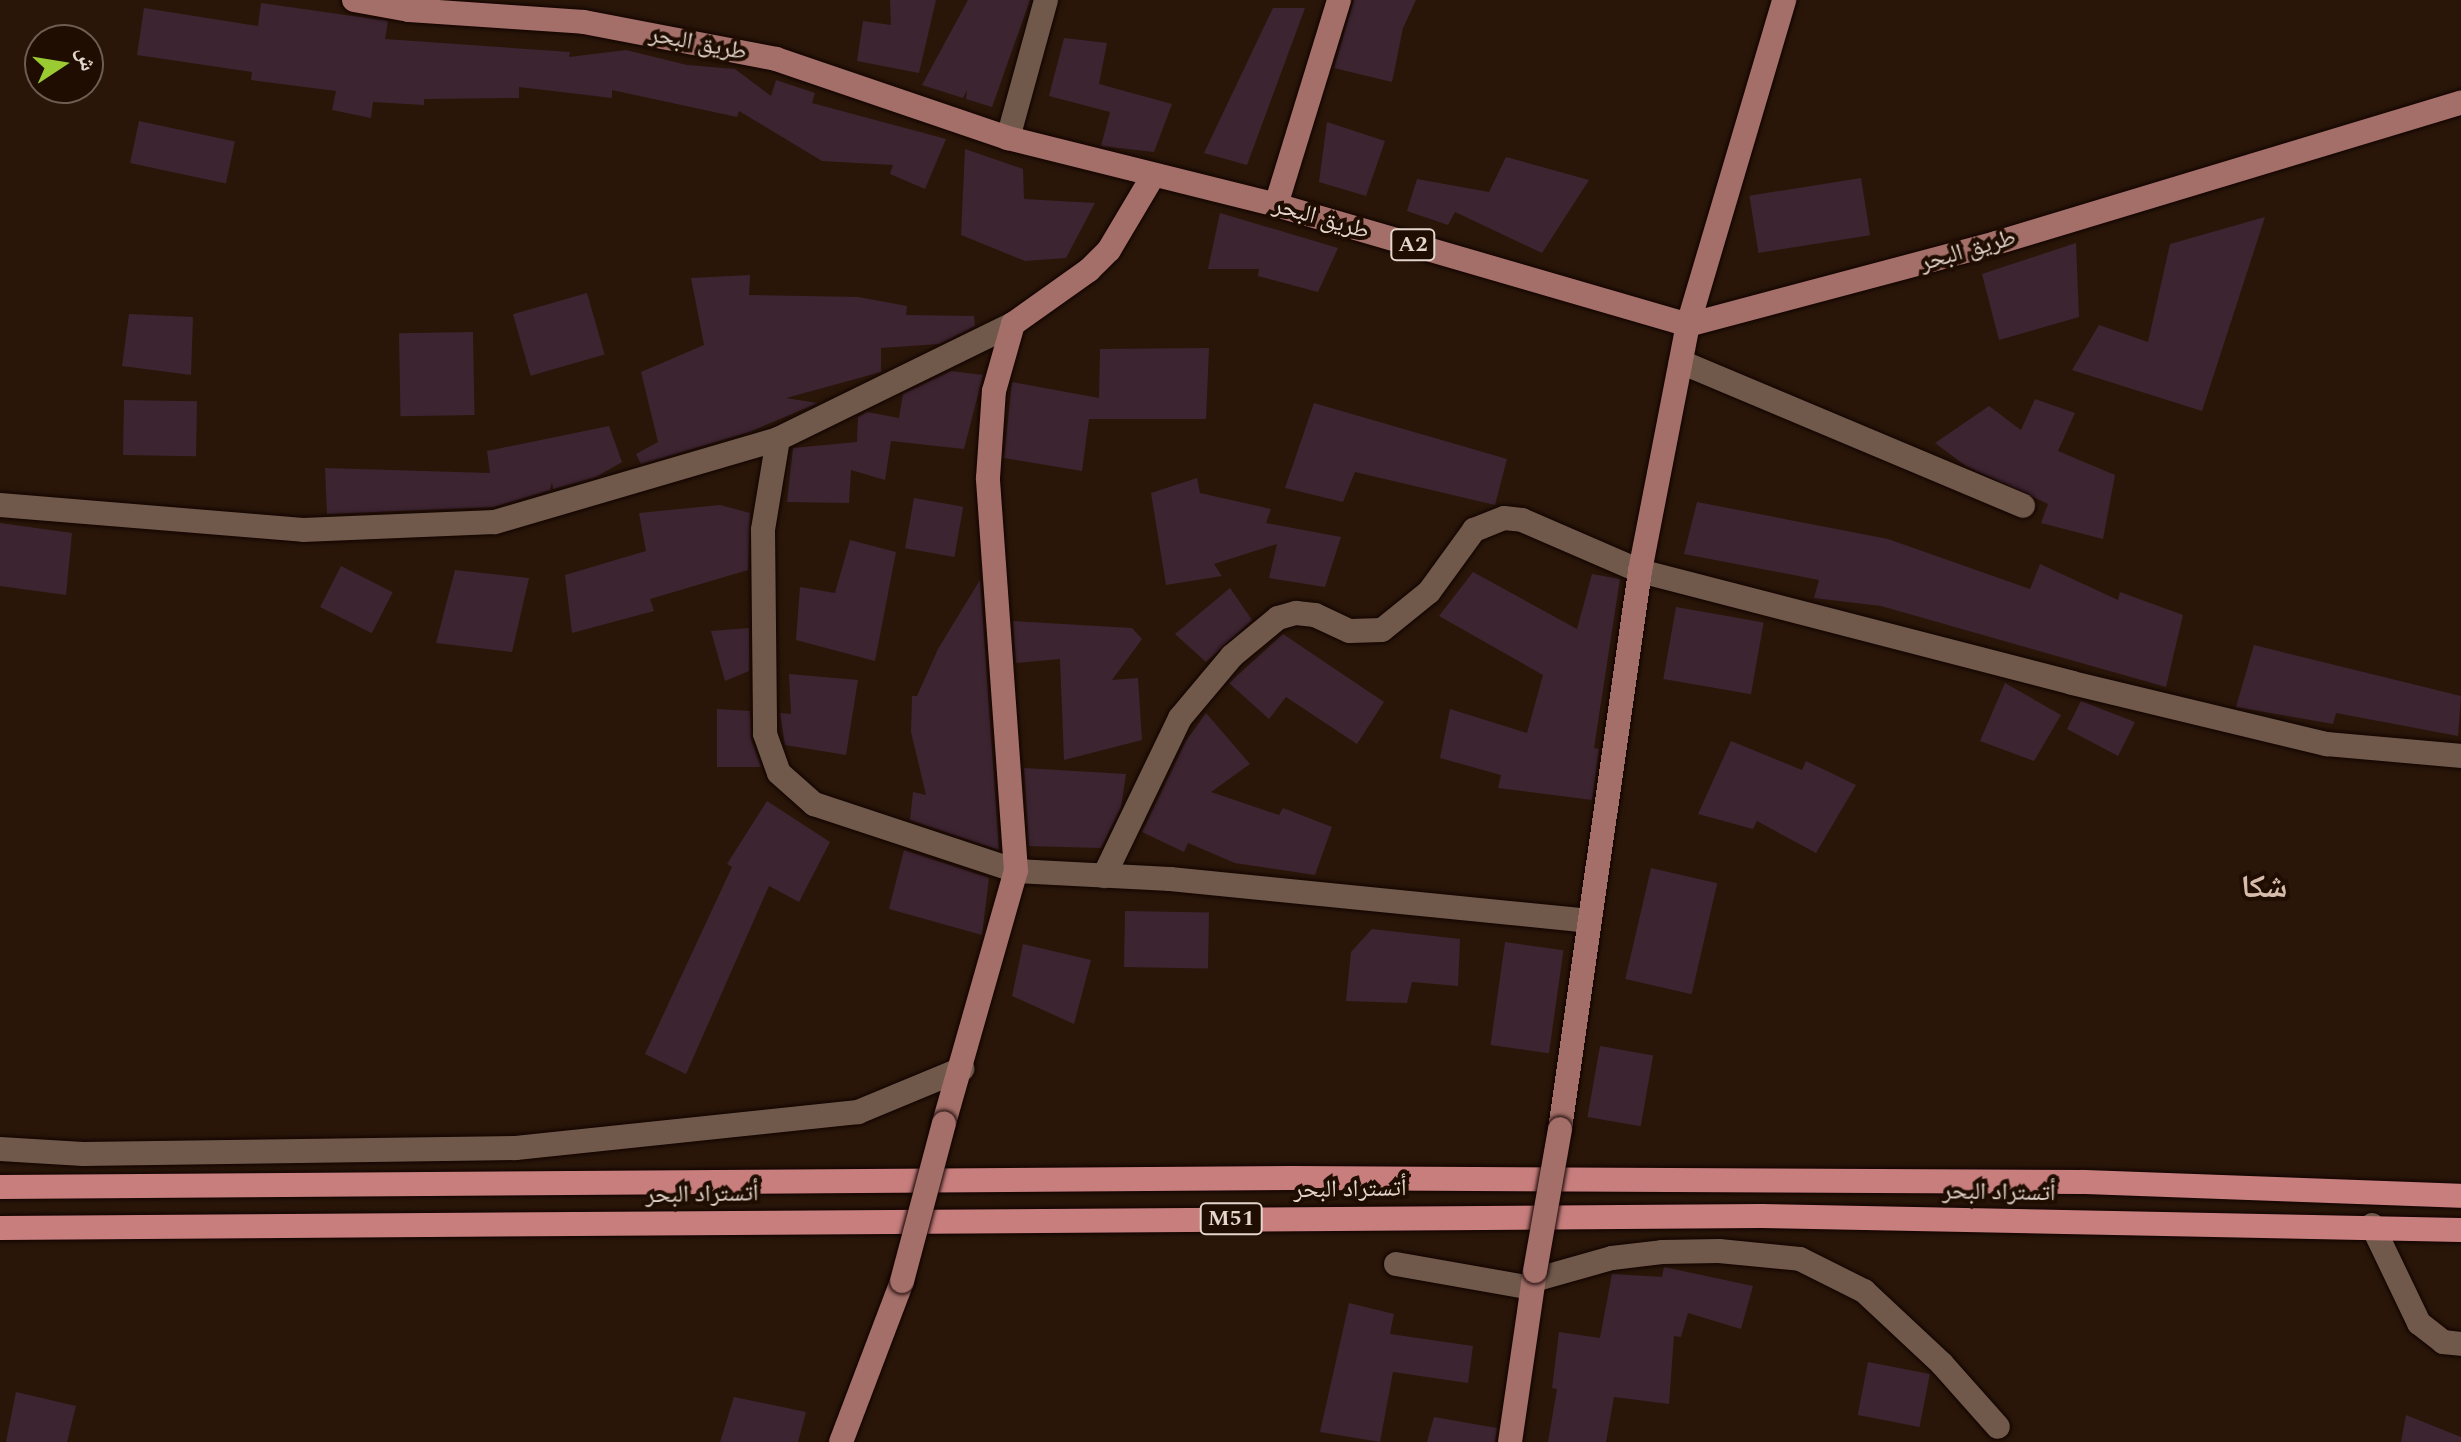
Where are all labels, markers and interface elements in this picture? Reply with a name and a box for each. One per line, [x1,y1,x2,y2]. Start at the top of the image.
street label: طريق البحر [647,20,749,68]
north arrow [24,24,104,104]
text: ش [67,44,105,74]
street label: طريق البحر [1270,192,1372,246]
street label: طريق البحر [1917,224,2019,278]
road number: A2 [1389,227,1437,263]
district label: شكا [2241,869,2287,907]
street label: أتستراد البحر [1293,1175,1407,1205]
street label: أتستراد البحر [1942,1178,2056,1208]
street label: أتستراد البحر [645,1180,759,1210]
road number: M51 [1199,1201,1263,1237]

